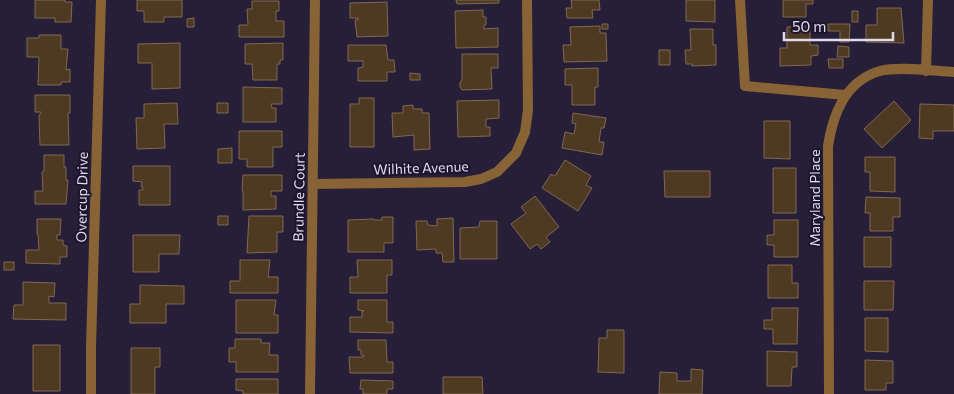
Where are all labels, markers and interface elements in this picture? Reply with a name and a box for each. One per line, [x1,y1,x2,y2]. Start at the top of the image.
scale bar [784,10,893,42]
text: 50 m [792,17,826,35]
street label: Maryland Place [806,149,823,247]
street label: Overcup Drive [72,152,91,242]
street label: Brundle Court [289,152,308,242]
street label: Wilhite Avenue [373,157,469,178]

